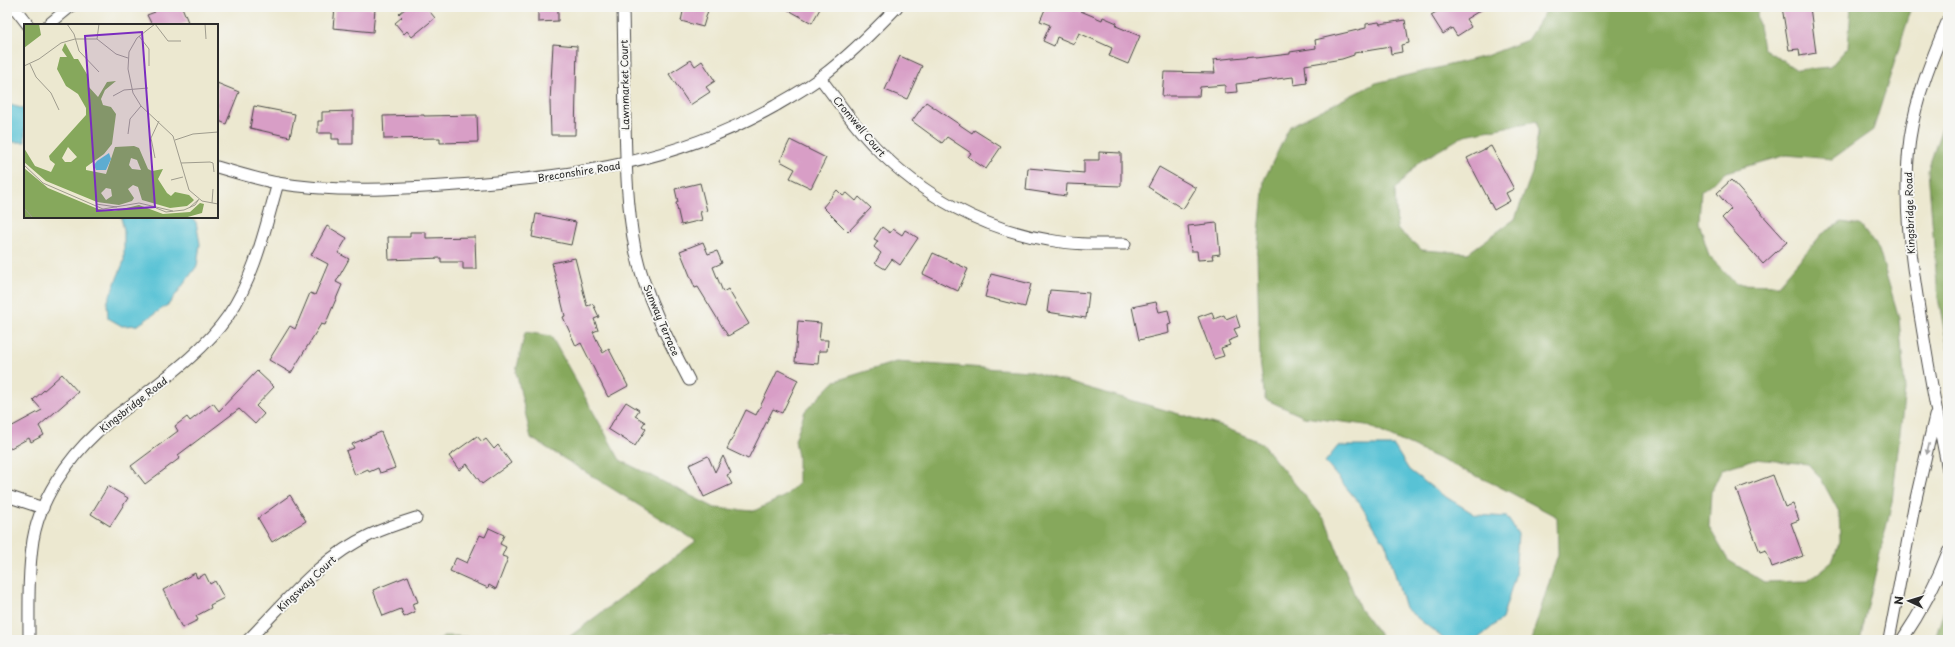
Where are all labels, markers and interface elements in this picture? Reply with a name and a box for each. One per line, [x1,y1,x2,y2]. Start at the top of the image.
inset map [24,24,218,218]
street label: Lawnmarket Court [616,40,632,130]
street label: Cromwell Court [830,92,890,160]
street label: Breconshire Road [536,157,622,185]
street label: Kingsbridge Road [1900,171,1918,254]
street label: Sunway Terrace [640,282,684,358]
street label: Kingsbridge Road [96,373,170,435]
one-way arrow [1924,443,1930,455]
street label: Kingsway Court [273,552,339,614]
north arrow [1889,581,1929,621]
text: N [1890,595,1907,605]

